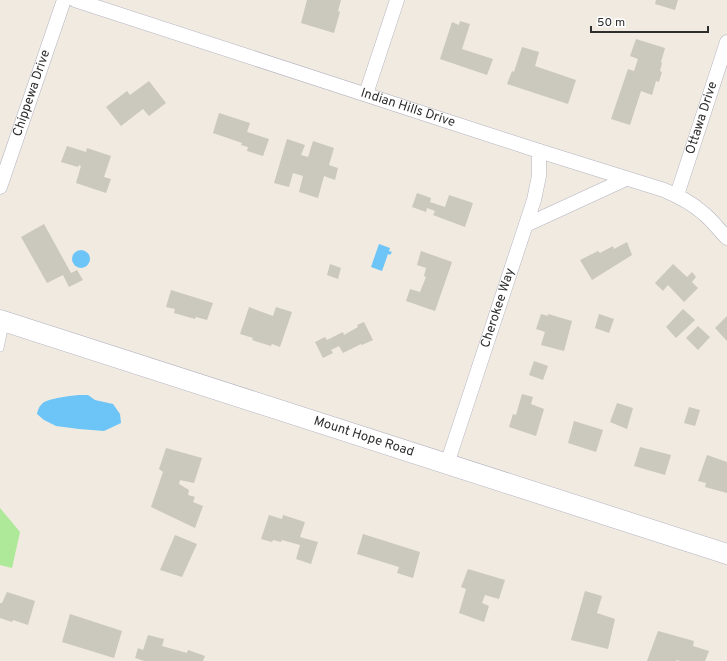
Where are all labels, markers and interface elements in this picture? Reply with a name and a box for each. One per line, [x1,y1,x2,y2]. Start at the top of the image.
scale bar [591,8,708,34]
text: 50 m [597,15,625,31]
street label: Chippewa Drive [10,48,54,139]
street label: Ottawa Drive [683,80,722,156]
street label: Indian Hills Drive [359,85,457,131]
street label: Cherokee Way [478,266,519,350]
street label: Mount Hope Road [311,413,416,461]

